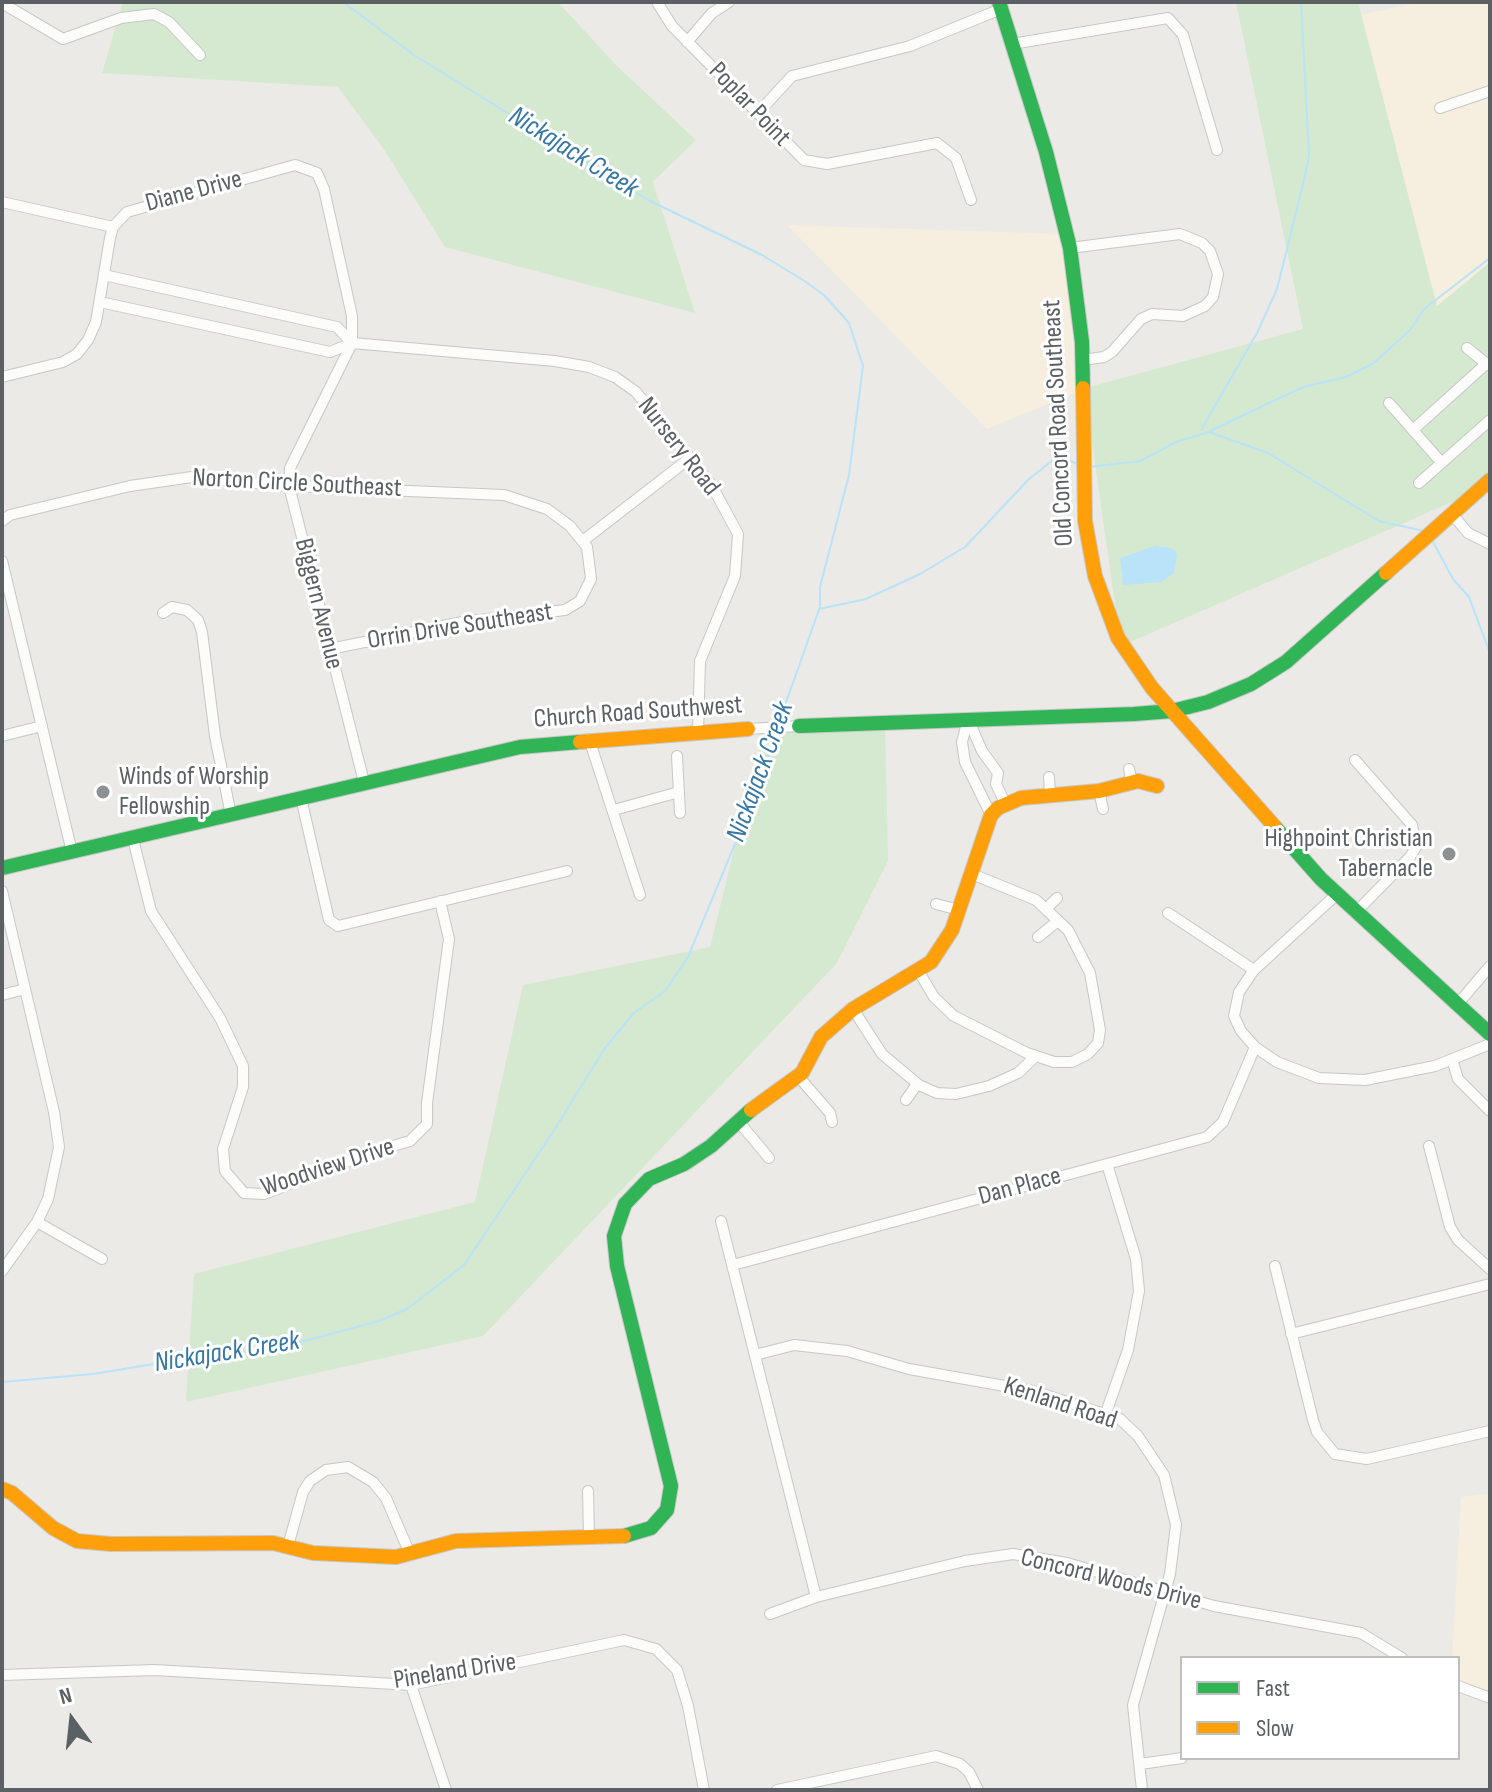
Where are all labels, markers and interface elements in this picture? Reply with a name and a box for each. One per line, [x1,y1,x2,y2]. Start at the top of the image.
street label: Poplar Point [701,56,797,154]
water label: Nickajack Creek [502,100,644,206]
street label: Diane Drive [142,164,246,220]
street label: Old Concord Road Southeast [1037,299,1081,547]
street label: Nursery Road [630,392,726,502]
street label: Norton Circle Southeast [192,463,402,505]
street label: Biggern Avenue [287,535,349,673]
street label: Orrin Drive Southeast [365,597,555,657]
street label: Church Road Southwest [533,690,743,736]
water label: Nickajack Creek [720,697,802,847]
place label: Winds of Worship Fellowship [119,761,269,822]
marker: Winds of Worship Fellowship [94,783,112,801]
place label: Highpoint Christian Tabernacle [1264,823,1433,884]
marker: Highpoint Christian Tabernacle [1440,845,1458,863]
street label: Woodview Drive [257,1132,399,1204]
street label: Dan Place [975,1161,1065,1213]
water label: Nickajack Creek [152,1325,302,1381]
street label: Kenland Road [999,1371,1121,1437]
street label: Concord Woods Drive [1017,1542,1205,1618]
street label: Pineland Drive [391,1647,519,1697]
legend [1180,1656,1460,1760]
text: Fast [1256,1674,1290,1703]
north arrow [32,1680,112,1760]
text: N [56,1682,75,1711]
text: Slow [1256,1714,1294,1743]

